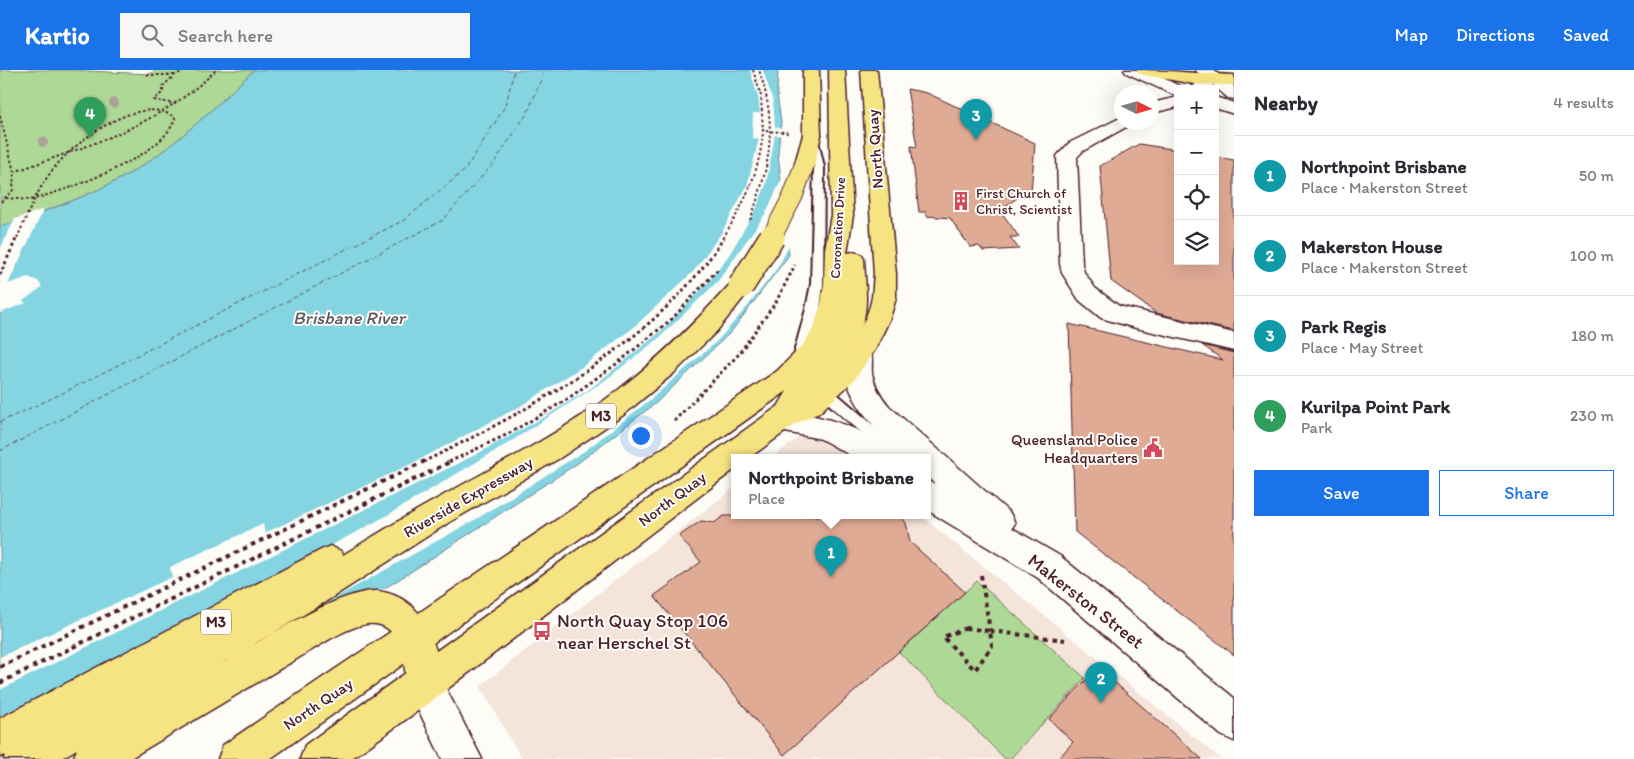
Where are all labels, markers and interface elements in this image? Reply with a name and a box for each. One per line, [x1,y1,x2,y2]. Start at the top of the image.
search box [120,13,470,58]
text: Kartio [25,21,90,50]
icon: search [138,21,166,49]
text: Search here [178,24,273,47]
text: Map [1395,24,1428,46]
text: Directions [1456,24,1535,46]
text: Saved [1563,24,1609,46]
north arrow [1114,85,1159,130]
map controls [1174,85,1219,265]
button: + [1174,85,1219,130]
text: Nearby [1254,90,1318,115]
text: 4 results [1553,93,1614,112]
pin: 4 [74,97,106,138]
pin: 3 [960,99,992,140]
street label: North Quay [863,108,887,189]
button: − [1174,130,1219,175]
text: Northpoint Brisbane [1301,155,1467,178]
text: 1 [1266,166,1274,185]
text: 50 m [1579,166,1614,185]
button: locate [1174,175,1219,220]
street label: Coronation Drive [827,176,849,279]
text: Place · Makerston Street [1301,178,1468,197]
place label: First Church of Christ, Scientist [976,185,1072,218]
building icon: First Church of Christ, Scientist [950,190,972,212]
button: layers [1174,220,1219,265]
text: Makerston House [1301,235,1443,258]
text: 2 [1266,246,1274,265]
text: 100 m [1570,246,1614,265]
text: Place · Makerston Street [1301,258,1468,277]
water label: Brisbane River [293,307,407,329]
text: Park Regis [1301,315,1386,338]
text: 3 [1266,326,1274,345]
text: 180 m [1571,326,1614,345]
text: Place · May Street [1301,338,1423,357]
text: Kurilpa Point Park [1301,395,1450,418]
road number: M3 [586,404,616,428]
text: 4 [1265,406,1275,425]
text: 230 m [1570,406,1614,425]
text: Park [1301,418,1332,437]
your location [628,423,654,449]
place label: Queensland Police Headquarters [1011,430,1138,467]
public building icon: Queensland Police Headquarters [1142,437,1164,459]
street label: Riverside Expressway [400,452,536,542]
popup [731,454,931,519]
text: Northpoint Brisbane [748,466,914,489]
street label: North Quay [635,467,710,531]
button: Save [1254,470,1429,516]
button: Share [1439,470,1614,516]
text: Place [748,489,785,508]
pin: 1 [815,536,847,577]
street label: Makerston Street [1023,548,1149,654]
place label: North Quay Stop 106 near Herschel St [557,609,728,654]
road number: M3 [201,610,231,634]
bus stop icon: North Quay Stop 106 near Herschel St [531,620,553,642]
pin: 2 [1085,662,1117,703]
street label: North Quay [280,674,357,734]

